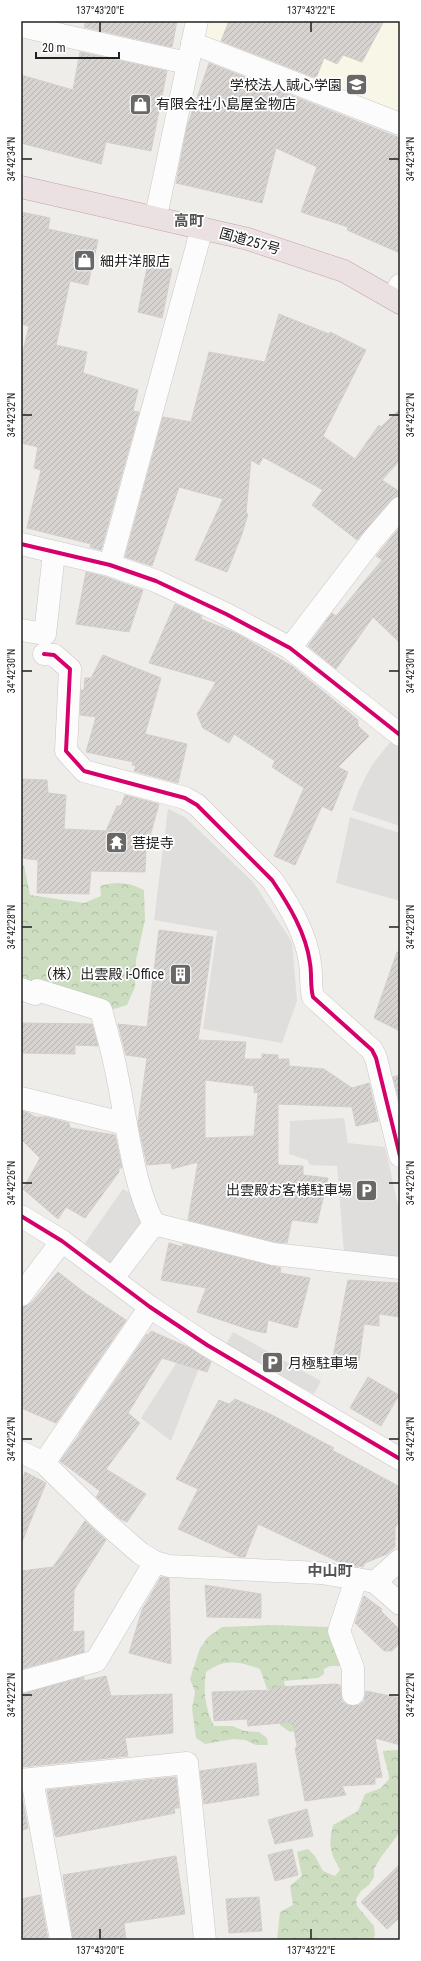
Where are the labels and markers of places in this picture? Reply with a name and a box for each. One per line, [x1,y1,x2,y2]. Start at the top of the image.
school or university icon: 学校法人誠心学園 [344,72,370,98]
place label: 学校法人誠心学園 [230,77,342,93]
shop icon: 有限会社小島屋金物店 [127,91,153,117]
place label: 有限会社小島屋金物店 [156,96,296,112]
shop icon: 細井洋服店 [72,248,98,274]
place label: 細井洋服店 [100,253,170,269]
temple icon: 菩提寺 [103,830,129,856]
place label: 菩提寺 [132,835,174,851]
building icon: （株）出雲殿 i-Office [167,961,193,987]
place label: （株）出雲殿 i-Office [38,966,164,982]
parking icon: 出雲殿お客様駐車場 [354,1177,380,1203]
place label: 出雲殿お客様駐車場 [226,1182,352,1198]
parking icon: 月極駐車場 [260,1350,286,1376]
place label: 月極駐車場 [288,1355,358,1371]

